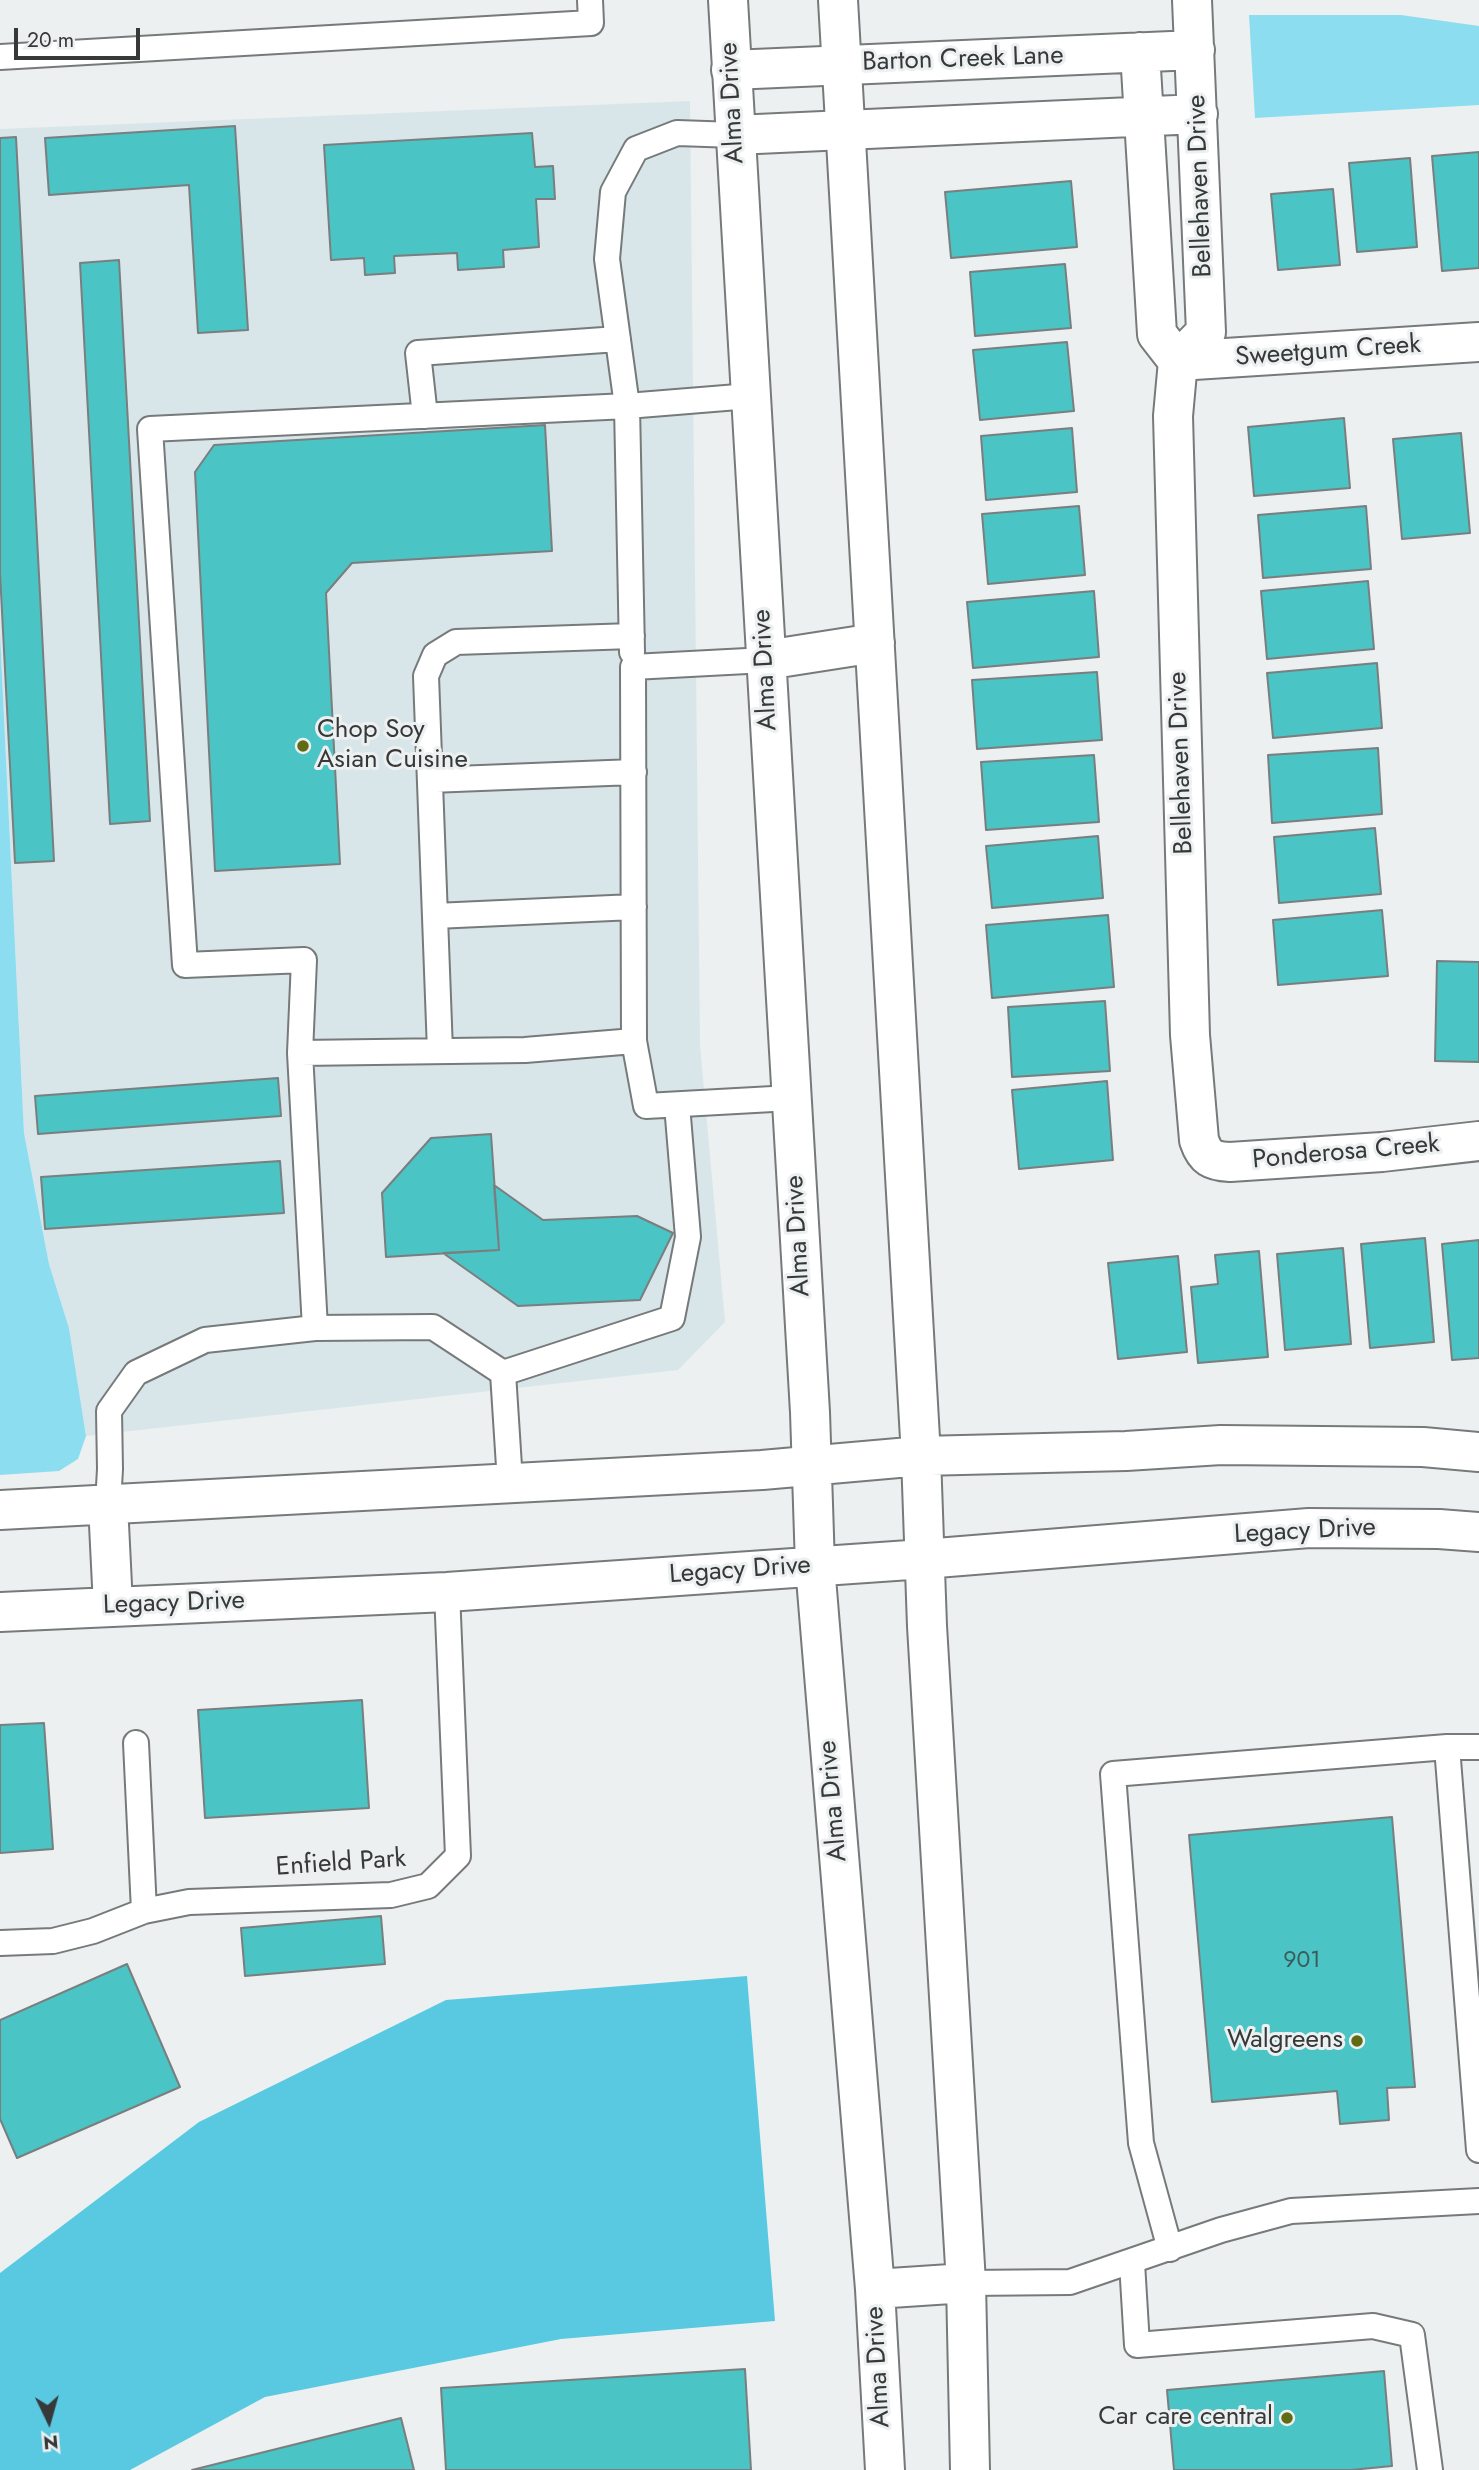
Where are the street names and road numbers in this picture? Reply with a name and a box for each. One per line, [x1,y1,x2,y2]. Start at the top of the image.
street label: Barton Creek Lane [862,41,1064,79]
street label: Alma Drive [714,42,752,164]
street label: Bellehaven Drive [1182,94,1220,278]
street label: Sweetgum Creek [1234,330,1422,374]
street label: Alma Drive [747,609,785,731]
street label: Bellehaven Drive [1163,671,1201,855]
street label: Ponderosa Creek [1251,1129,1441,1177]
street label: Alma Drive [780,1175,818,1297]
street label: Legacy Drive [1233,1513,1377,1551]
street label: Legacy Drive [668,1550,812,1592]
street label: Legacy Drive [103,1586,245,1622]
street label: Alma Drive [813,1739,855,1863]
street label: Enfield Park [275,1844,407,1884]
street label: Alma Drive [860,2306,898,2428]

